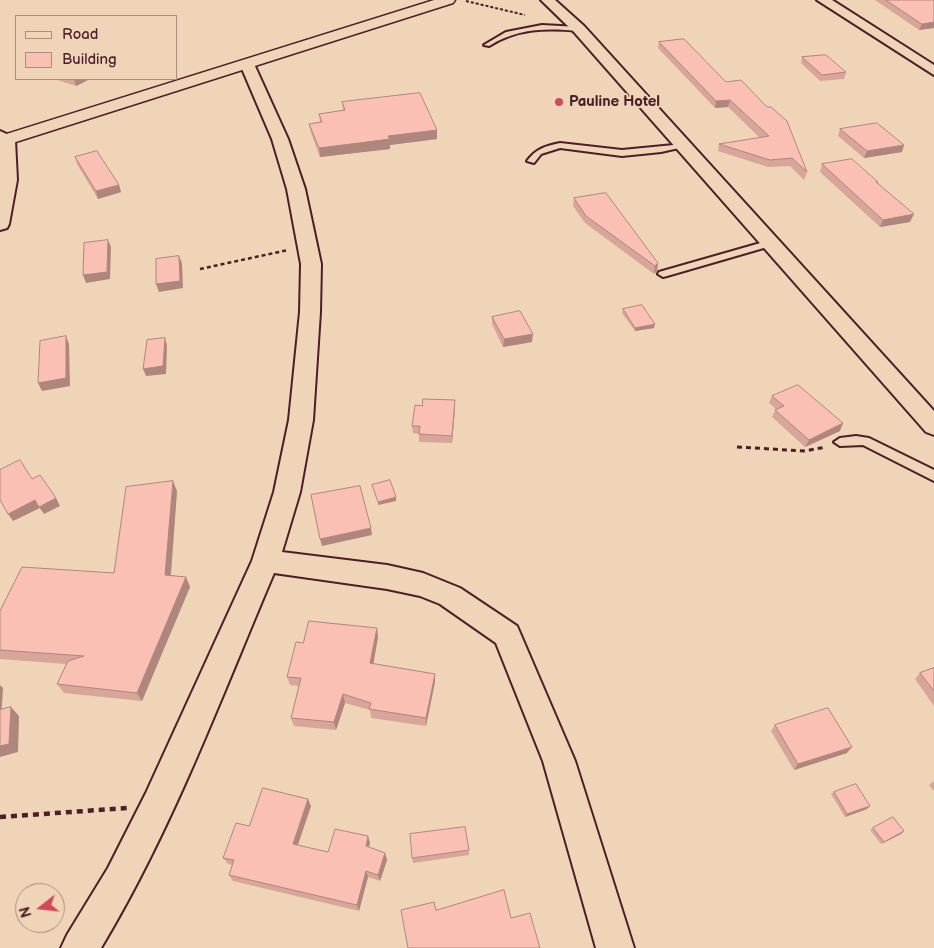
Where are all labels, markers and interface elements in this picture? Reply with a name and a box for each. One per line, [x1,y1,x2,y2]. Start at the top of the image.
legend [15,15,178,80]
text: Road [62,25,98,44]
text: Building [62,50,117,69]
place label: Pauline Hotel [569,93,660,111]
marker: Pauline Hotel [553,96,565,108]
north arrow [15,883,65,933]
text: N [16,905,36,919]

